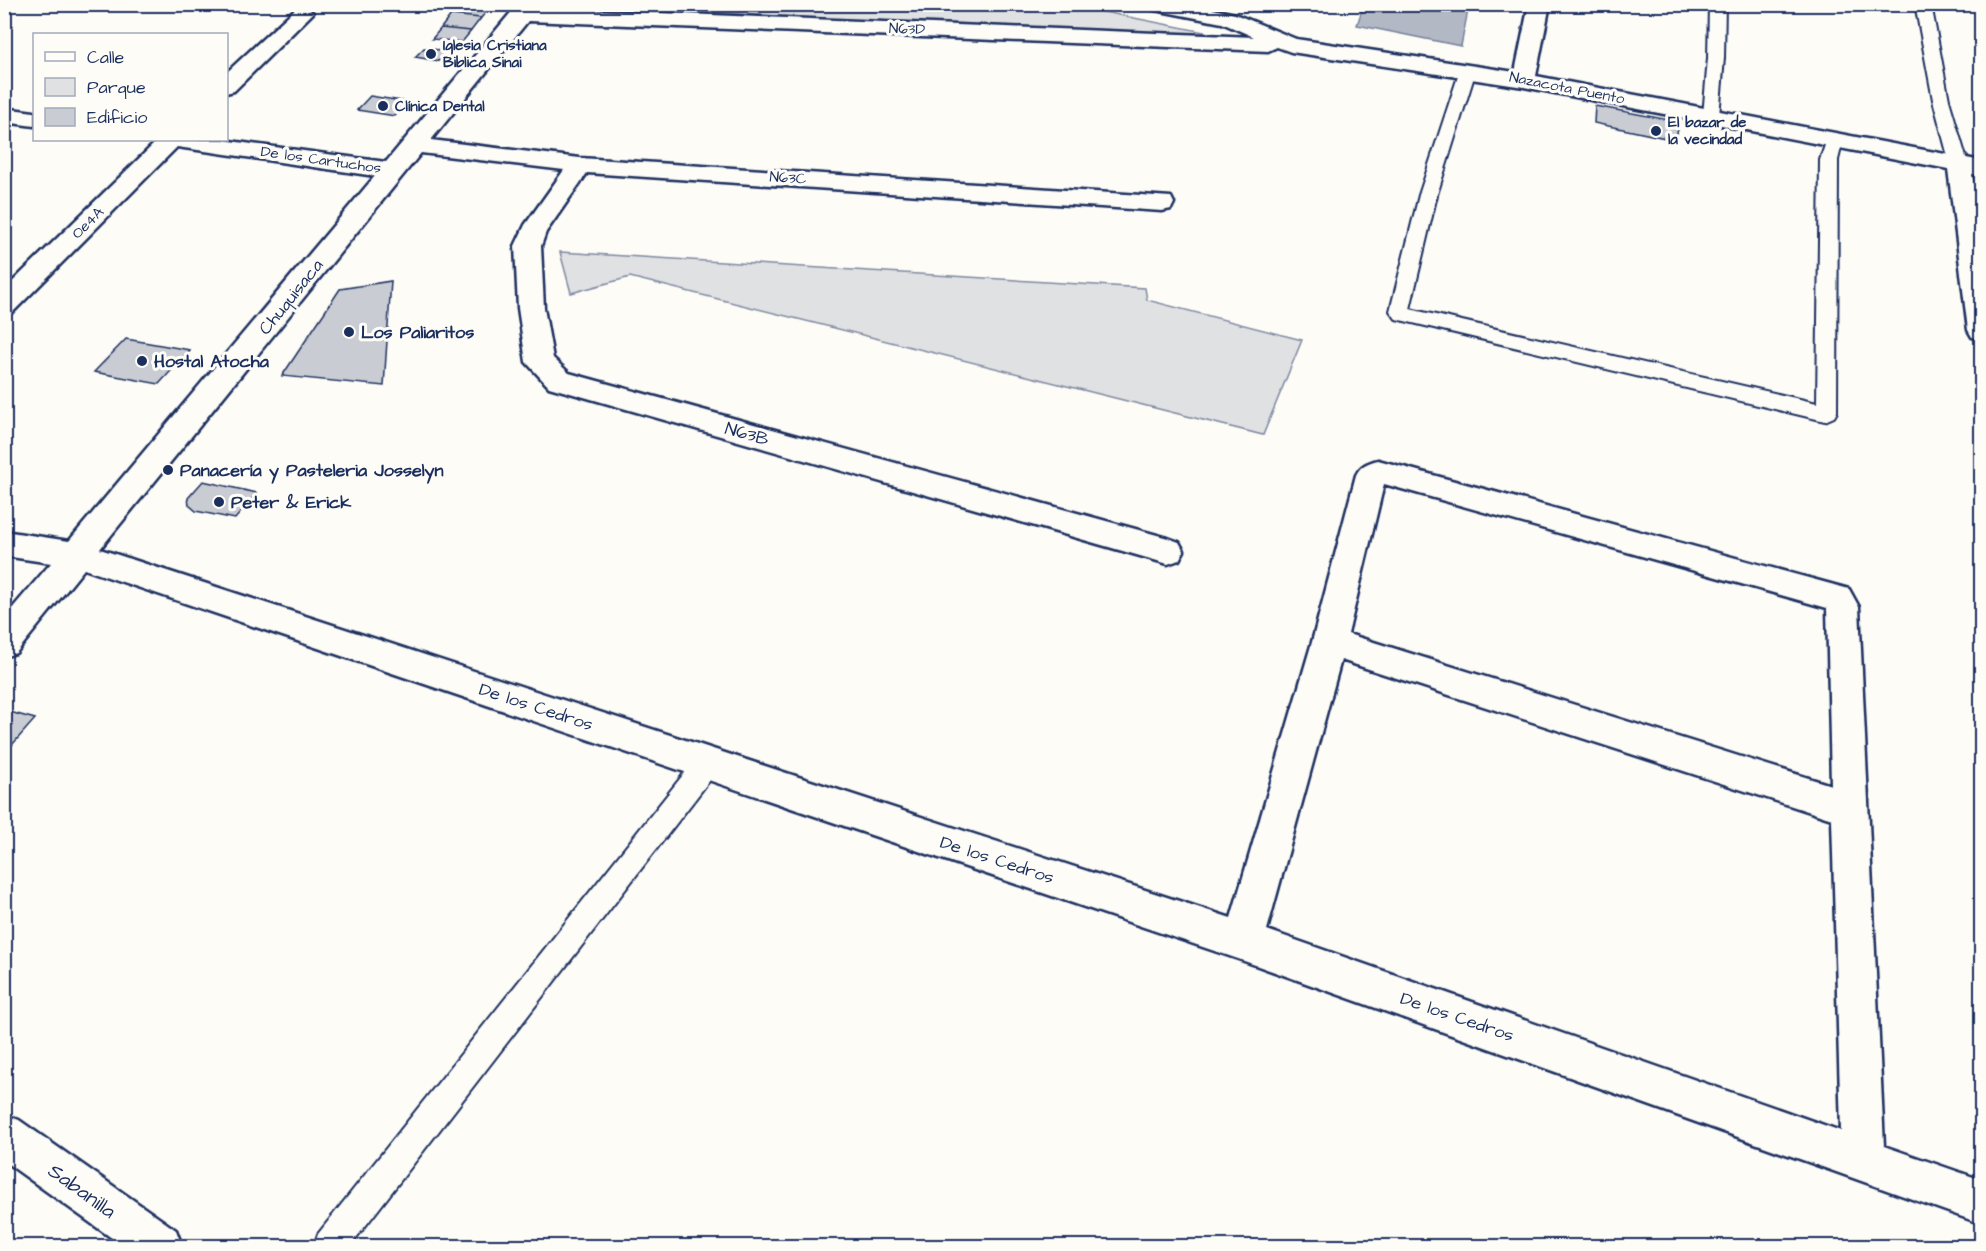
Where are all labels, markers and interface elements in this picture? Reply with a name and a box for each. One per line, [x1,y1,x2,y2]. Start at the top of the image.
street label: N63D [889,18,926,40]
legend [33,33,228,141]
place label: Iglesia Cristiana Biblica Sinai [443,35,547,73]
text: Calle [87,45,125,70]
marker: Iglesia Cristiana Biblica Sinai [424,47,438,61]
street label: Nazacota Puento [1508,67,1627,110]
text: Parque [87,75,146,100]
place label: Clínica Dental [395,96,485,117]
marker: Clínica Dental [376,99,390,113]
text: Edificio [87,105,147,130]
place label: El bazar de la vecindad [1668,112,1746,150]
marker: El bazar de la vecindad [1649,124,1663,138]
street label: De los Cartuchos [259,141,383,179]
street label: N63C [769,166,808,190]
street label: Oe4A [67,202,109,244]
street label: Chuquisaca [253,254,329,340]
place label: Los Paliaritos [361,320,474,345]
marker: Los Paliaritos [342,325,356,339]
place label: Hostal Atocha [154,349,270,374]
marker: Hostal Atocha [135,354,149,368]
street label: N63B [722,416,772,452]
place label: Panacería y Pasteleria Josselyn [180,458,443,484]
marker: Panacería y Pasteleria Josselyn [161,463,175,477]
place label: Peter & Erick [231,490,352,515]
marker: Peter & Erick [212,495,226,509]
street label: De los Cedros [476,677,596,737]
street label: De los Cedros [937,830,1057,890]
street label: De los Cedros [1397,986,1517,1048]
street label: Sabanilla [42,1156,122,1226]

